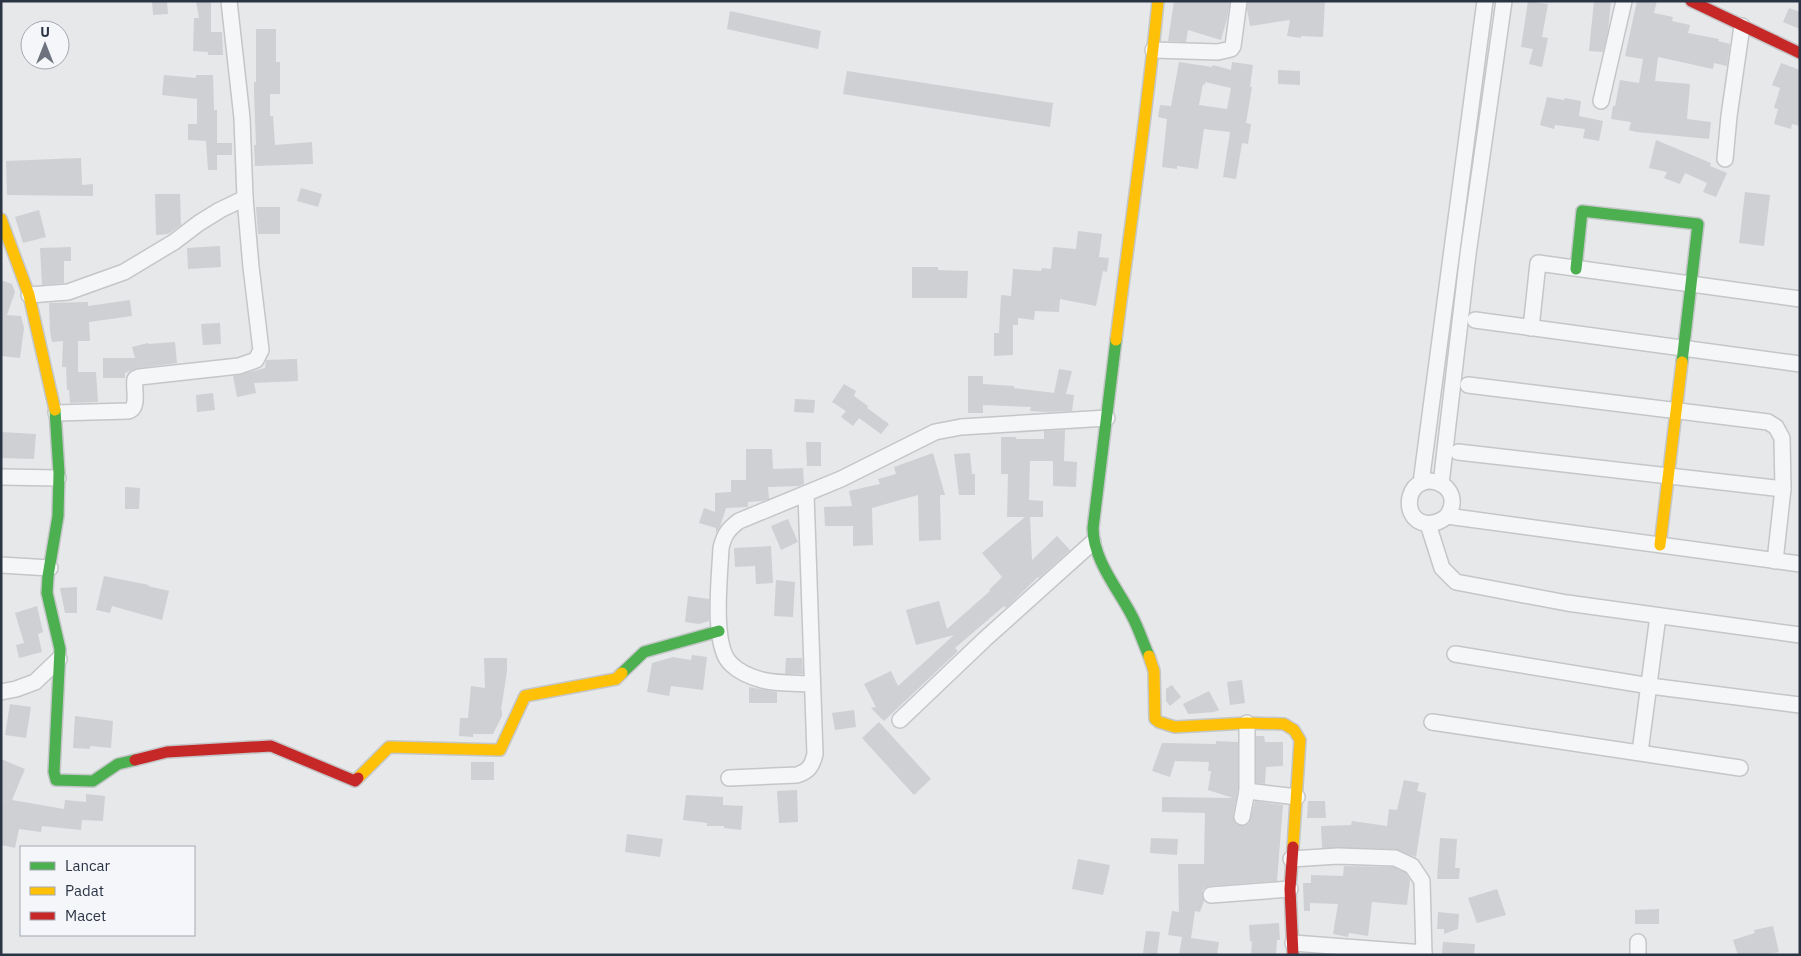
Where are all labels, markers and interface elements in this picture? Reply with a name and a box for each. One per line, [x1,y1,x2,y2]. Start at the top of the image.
north arrow [20,20,70,70]
text: U [40,23,50,41]
legend [20,846,195,936]
text: Lancar [65,856,111,875]
text: Padat [65,881,104,900]
text: Macet [65,906,106,925]

